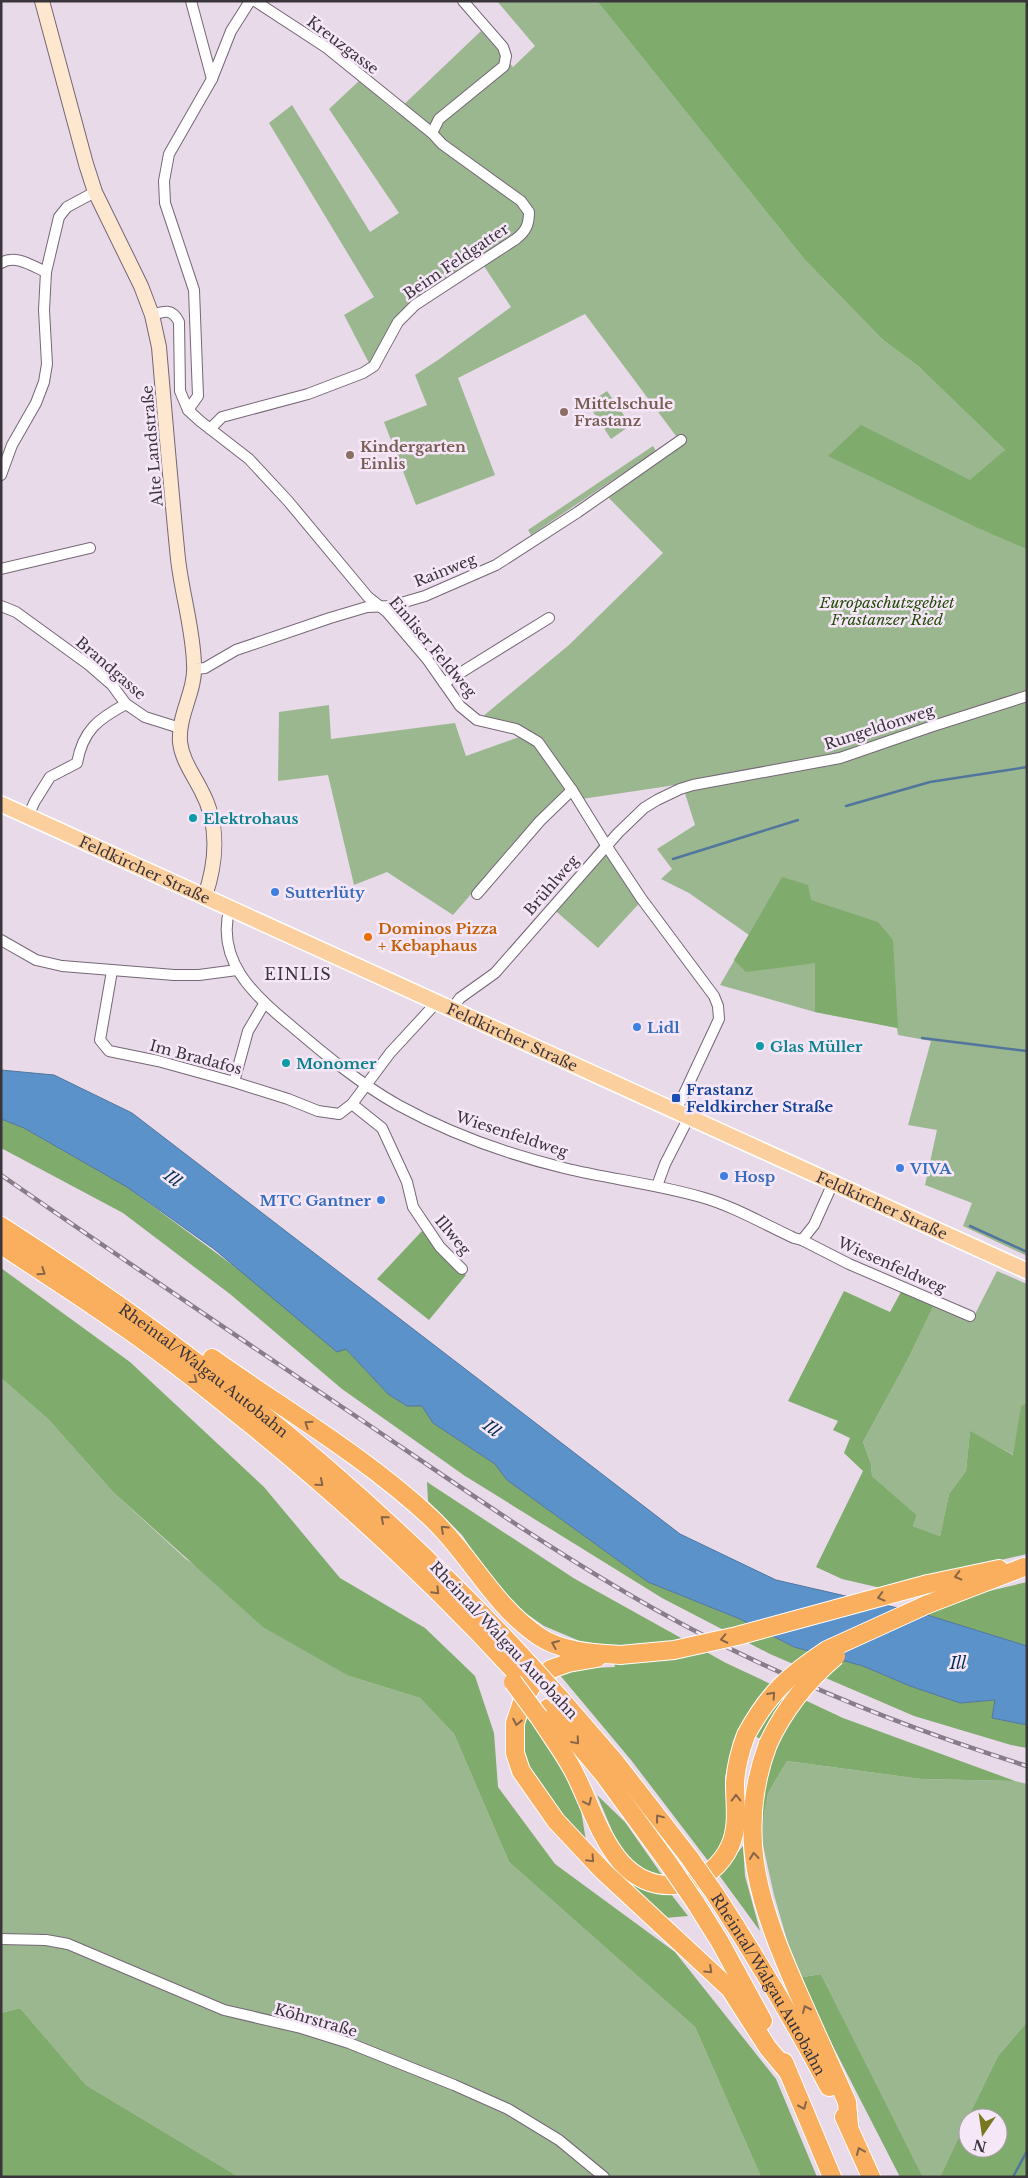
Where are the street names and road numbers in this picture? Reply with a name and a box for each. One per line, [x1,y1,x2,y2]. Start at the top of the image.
street label: Kreuzgasse [303,12,383,78]
street label: Beim Feldgatter [400,218,513,303]
street label: Alte Landstraße [137,385,167,508]
street label: Rainweg [411,549,480,591]
street label: Einliser Feldweg [385,593,481,702]
street label: Brandgasse [72,632,150,704]
street label: Rungeldonweg [822,700,937,754]
street label: Feldkircher Straße [76,831,213,908]
street label: Brühlweg [520,850,583,919]
street label: Feldkircher Straße [444,999,581,1075]
street label: Im Bradafos [148,1036,244,1078]
street label: Wiesenfeldweg [453,1107,571,1161]
street label: Feldkircher Straße [813,1167,951,1243]
street label: Illweg [431,1211,476,1259]
street label: Wiesenfeldweg [834,1232,950,1298]
street label: Rheintal/Walgau Autobahn [115,1299,293,1441]
street label: Rheintal/Walgau Autobahn [426,1557,582,1723]
street label: Rheintal/Walgau Autobahn [707,1889,830,2078]
street label: Köhrstraße [272,1999,360,2041]

